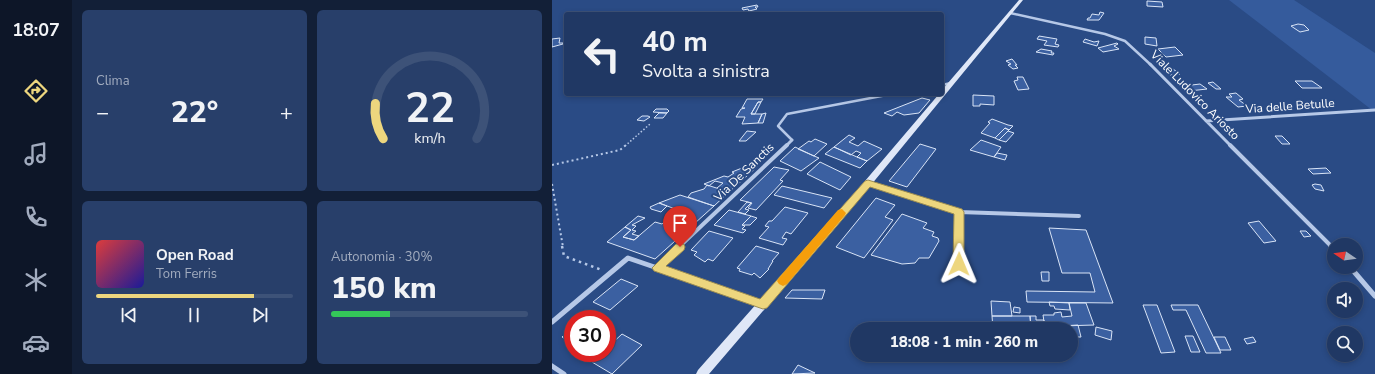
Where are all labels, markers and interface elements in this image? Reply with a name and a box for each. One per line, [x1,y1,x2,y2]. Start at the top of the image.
text: 18:07 [12,18,60,42]
text: 40 m [642,23,708,61]
icon: left [576,28,628,80]
street label: Viale Ludovico Ariosto [1146,46,1243,143]
text: Svolta a sinistra [642,59,770,83]
text: Clima [96,72,130,90]
icon: directions [22,77,50,105]
text: 22 [405,79,454,136]
text: 22° [171,92,218,133]
street label: Via delle Betulle [1244,95,1335,117]
text: − [96,98,109,128]
text: + [280,98,293,128]
text: km/h [414,128,445,147]
street label: Via De Sanctis [710,139,778,205]
icon: music [22,140,50,168]
icon: phone [22,203,50,231]
pin [663,206,697,247]
icon: arrive [669,212,691,234]
north arrow [1327,238,1363,274]
map controls [1327,238,1363,362]
position arrow [938,243,980,285]
text: Open Road [156,245,234,265]
text: Autonomia · 30% [331,248,432,266]
text: Tom Ferris [156,265,217,283]
icon: climate [22,266,50,294]
text: 150 km [331,268,437,309]
button: sound [1327,282,1363,318]
icon: previous [118,304,140,326]
icon: pause [183,304,205,326]
icon: next [249,304,271,326]
speed limit sign: 30 [564,310,616,362]
button: search [1327,326,1363,362]
icon: car [22,329,50,357]
text: 18:08 · 1 min · 260 m [890,332,1038,352]

